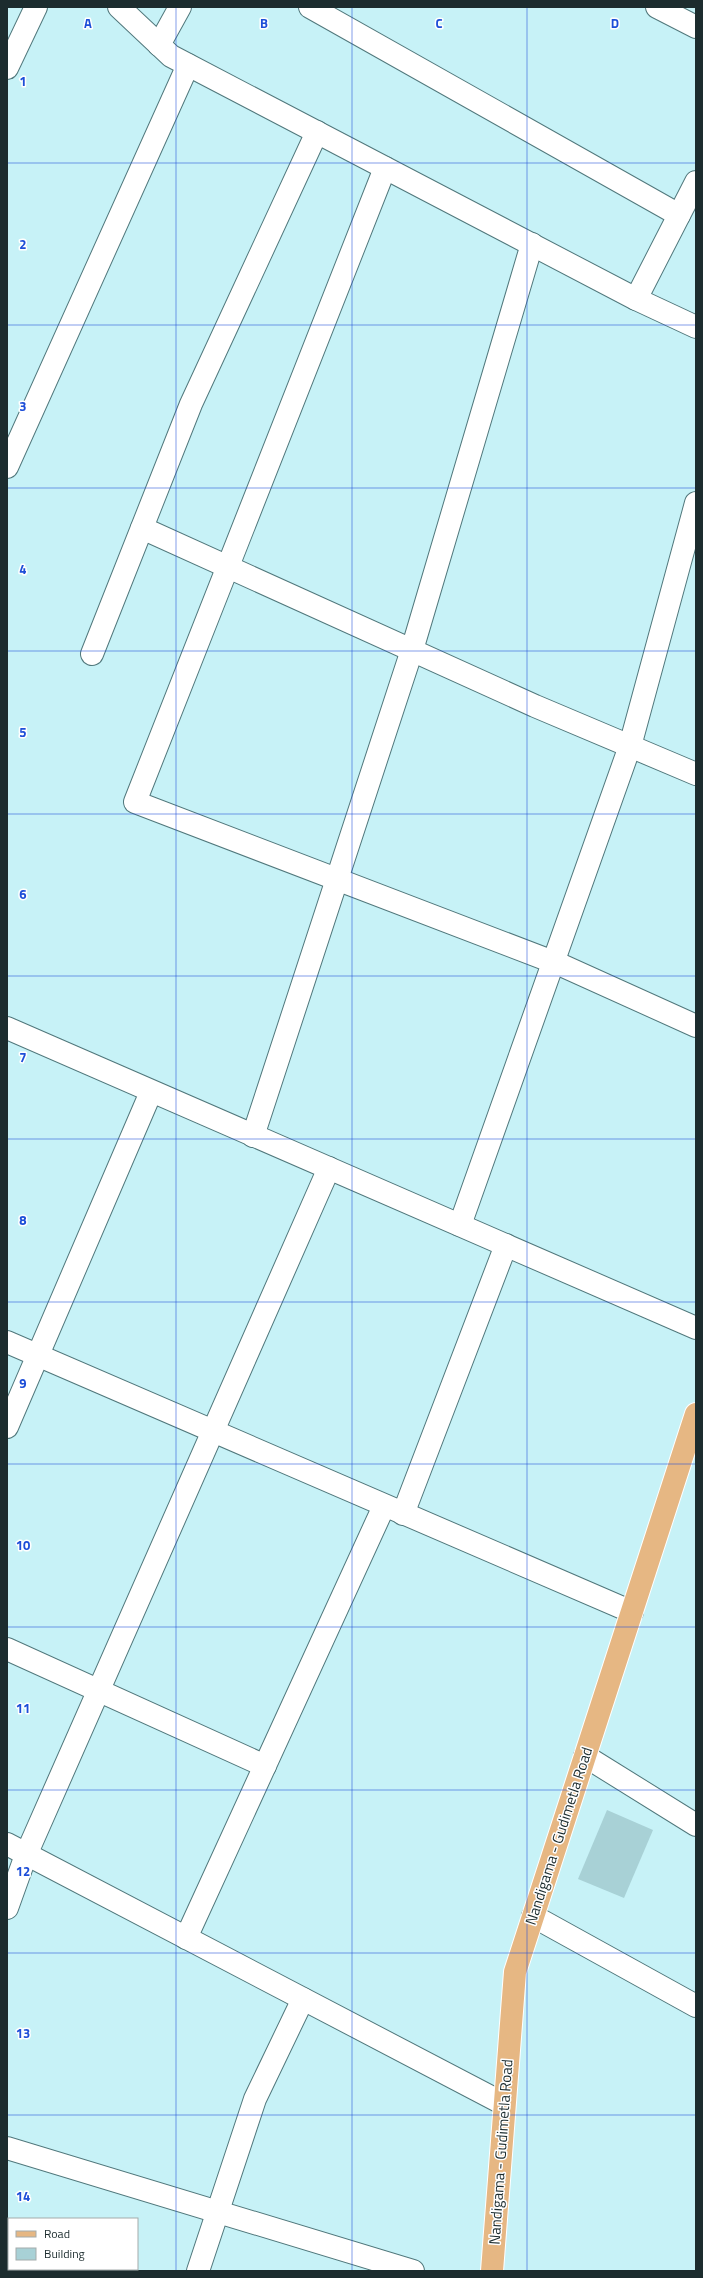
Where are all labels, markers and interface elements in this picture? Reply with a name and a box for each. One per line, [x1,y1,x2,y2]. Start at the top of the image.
text: A [84,13,92,33]
text: B [260,13,268,33]
text: C [435,13,443,33]
text: D [611,13,619,33]
text: 1 [19,71,27,91]
text: 2 [19,234,27,254]
text: 3 [19,396,27,416]
text: 4 [19,559,27,579]
text: 5 [19,722,27,742]
text: 6 [19,884,27,904]
text: 7 [19,1047,27,1067]
text: 8 [19,1210,27,1230]
text: 9 [19,1373,27,1393]
text: 10 [16,1535,30,1555]
text: 11 [16,1698,30,1718]
street label: Nandigama - Gudimetla Road [519,1744,598,1928]
text: 12 [16,1861,30,1881]
text: 13 [16,2023,30,2043]
street label: Nandigama - Gudimetla Road [483,2058,518,2245]
text: 14 [16,2186,30,2206]
legend [8,2218,138,2270]
text: Road [44,2224,70,2243]
text: Building [44,2244,85,2263]

